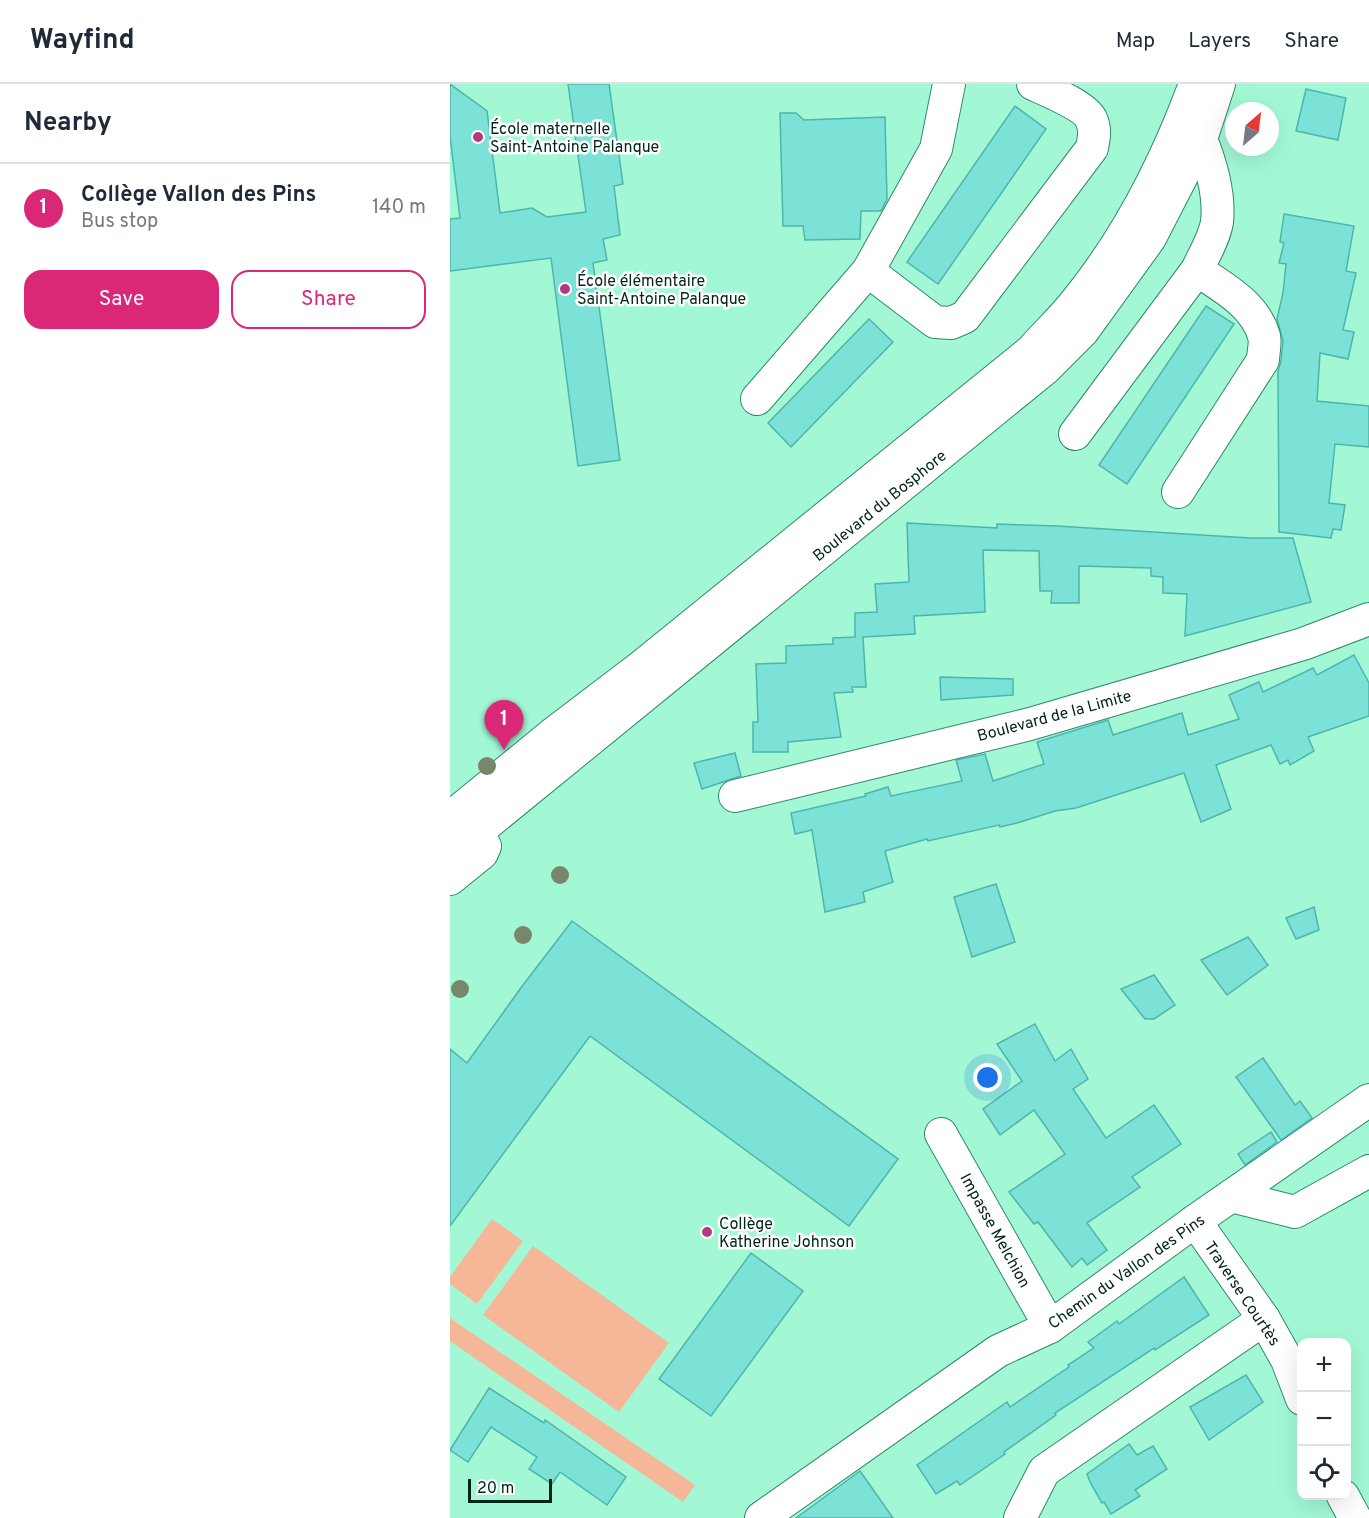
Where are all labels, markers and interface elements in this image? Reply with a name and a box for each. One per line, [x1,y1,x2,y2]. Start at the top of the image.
text: Wayfind [30,23,135,59]
text: Map [1116,28,1155,55]
text: Layers [1188,28,1251,55]
text: Share [1284,28,1339,55]
north arrow [1225,102,1279,156]
text: Nearby [24,107,112,140]
place label: École maternelle Saint-Antoine Palanque [490,118,659,158]
marker: École maternelle Saint-Antoine Palanque [471,130,485,144]
text: Collège Vallon des Pins [81,182,316,209]
text: 1 [40,195,48,221]
text: 140 m [372,195,426,221]
text: Bus stop [81,209,158,235]
button: Save [24,270,219,329]
button: Share [231,270,426,329]
place label: École élémentaire Saint-Antoine Palanque [577,270,746,310]
marker: École élémentaire Saint-Antoine Palanque [558,282,572,296]
street label: Boulevard du Bosphore [809,446,951,567]
street label: Boulevard de la Limite [975,687,1134,747]
pin: 1 [484,700,524,750]
your location [973,1063,1002,1092]
street label: Impasse Melchion [955,1170,1034,1292]
street label: Chemin du Vallon des Pins [1045,1211,1209,1334]
place label: Collège Katherine Johnson [719,1215,854,1253]
marker: Collège Katherine Johnson [700,1225,714,1239]
street label: Traverse Courtès [1199,1238,1284,1350]
map controls [1297,1338,1351,1500]
button: + [1297,1338,1351,1392]
button: − [1297,1392,1351,1446]
button: locate [1297,1446,1351,1500]
scale bar [468,1476,552,1504]
text: 20 m [477,1479,514,1499]

